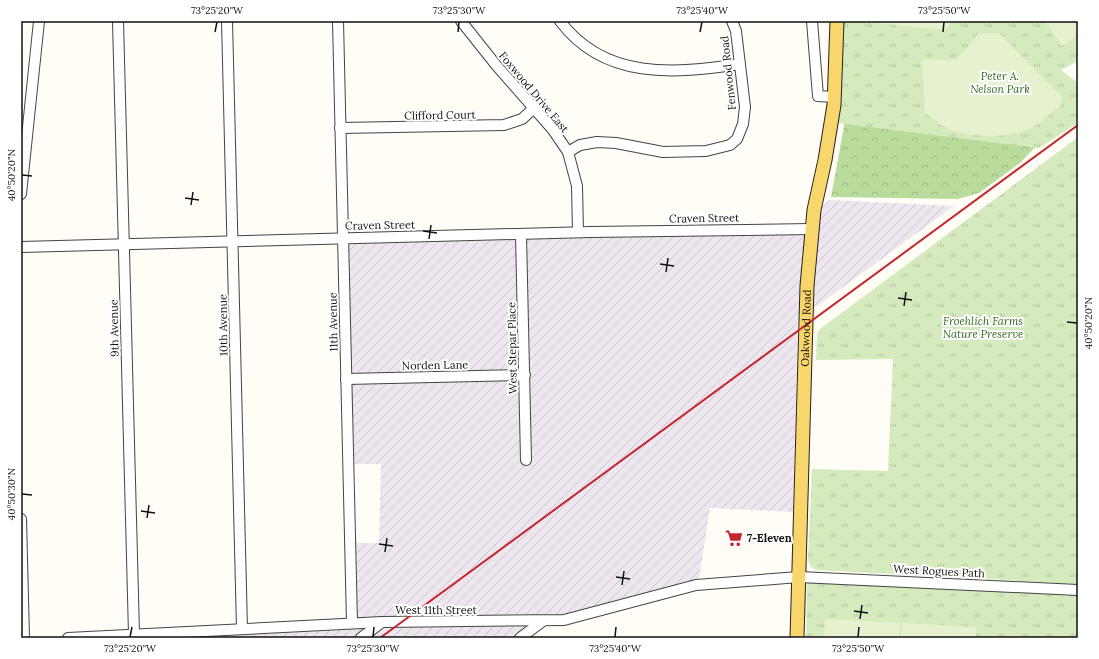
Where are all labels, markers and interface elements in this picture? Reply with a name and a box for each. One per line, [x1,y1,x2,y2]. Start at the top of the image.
text: 73°25'20"W [191,4,244,17]
text: 73°25'30"W [433,4,486,17]
text: 73°25'40"W [676,4,729,17]
text: 73°25'50"W [918,4,971,17]
street label: Fenwood Road [717,35,739,111]
street label: Foxwood Drive East [496,49,572,136]
park label: Peter A. Nelson Park [970,69,1030,96]
street label: Clifford Court [404,107,477,123]
text: 40°50'20"N [5,149,18,201]
street label: Craven Street [669,210,740,226]
street label: Craven Street [345,217,416,233]
street label: Oakwood Road [798,289,814,367]
street label: 11th Avenue [325,292,341,352]
street label: 10th Avenue [215,294,231,356]
text: 40°50'20"N [1082,297,1095,349]
street label: 9th Avenue [106,299,122,357]
street label: West Stepar Place [504,302,520,394]
park label: Froehlich Farms Nature Preserve [943,314,1023,341]
street label: Norden Lane [402,357,468,373]
text: 40°50'30"N [5,467,18,520]
supermarket icon: 7-Eleven [724,528,744,548]
place label: 7-Eleven [747,531,792,545]
street label: West Rogues Path [893,562,986,580]
street label: West 11th Street [395,603,478,617]
text: 73°25'20"W [104,642,157,655]
text: 73°25'30"W [347,642,400,655]
text: 73°25'40"W [589,642,642,655]
text: 73°25'50"W [832,642,885,655]

